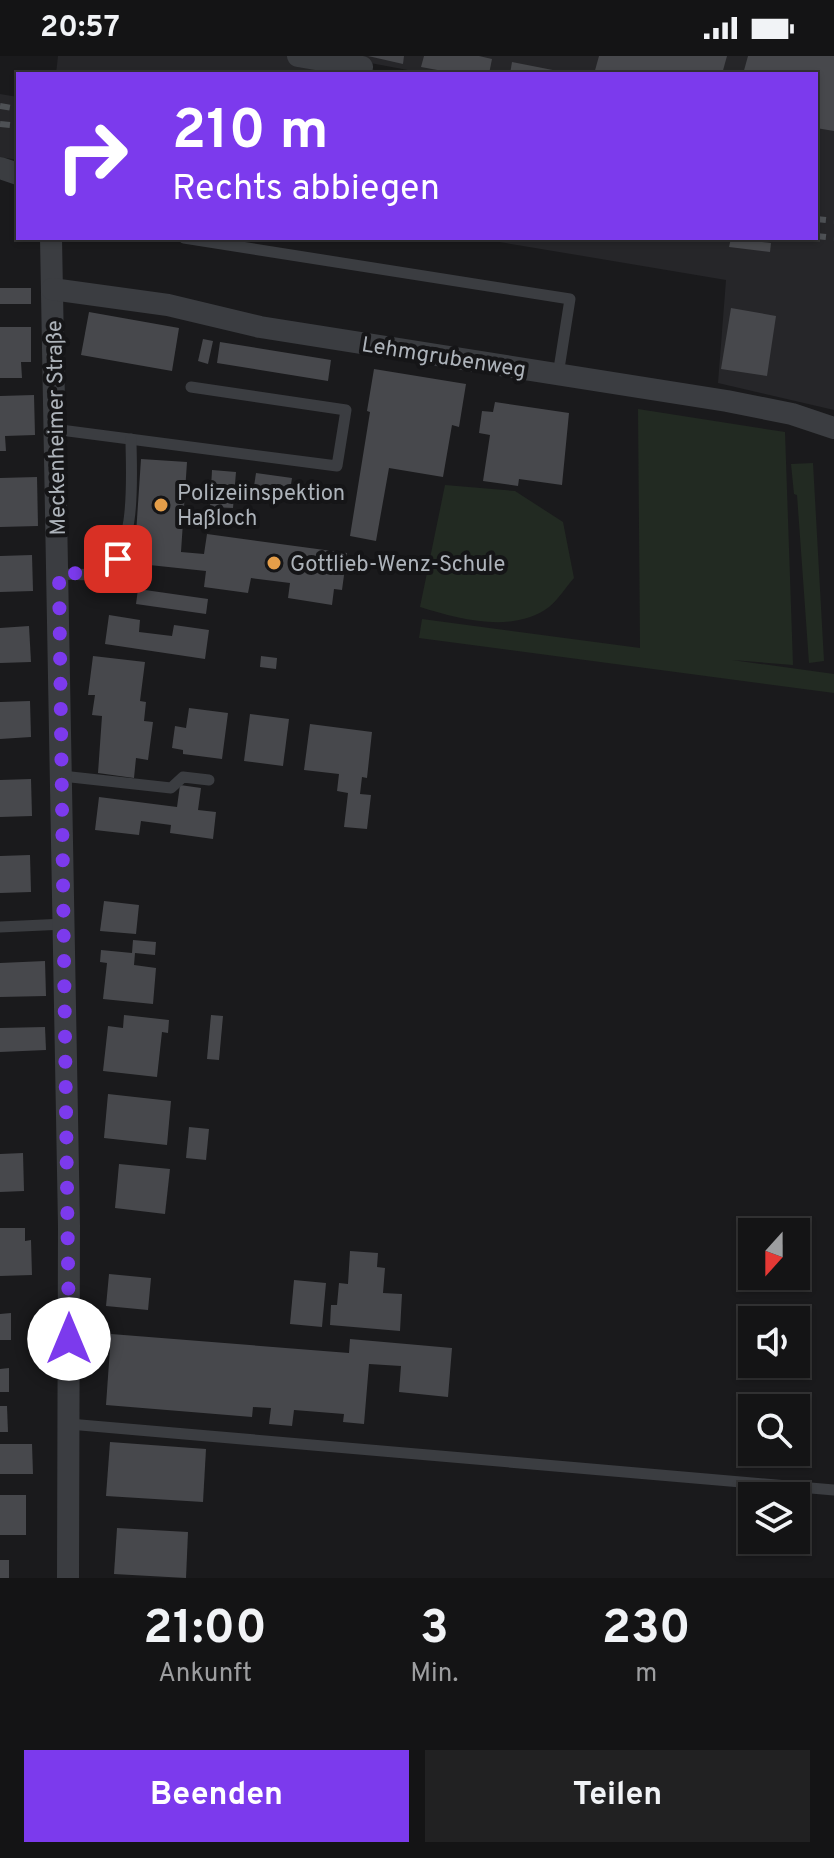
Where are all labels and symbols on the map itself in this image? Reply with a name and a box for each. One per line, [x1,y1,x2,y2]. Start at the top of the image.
street label: Meckenheimer Straße [42,320,73,536]
street label: Lehmgrubenweg [359,332,528,385]
place label: Polizeiinspektion Haßloch [177,481,345,533]
marker: Polizeiinspektion Haßloch [152,496,170,514]
pin [84,525,152,593]
place label: Gottlieb-Wenz-Schule [290,552,505,579]
marker: Gottlieb-Wenz-Schule [265,554,283,572]
north arrow [738,1218,810,1290]
position arrow [27,1297,111,1381]

